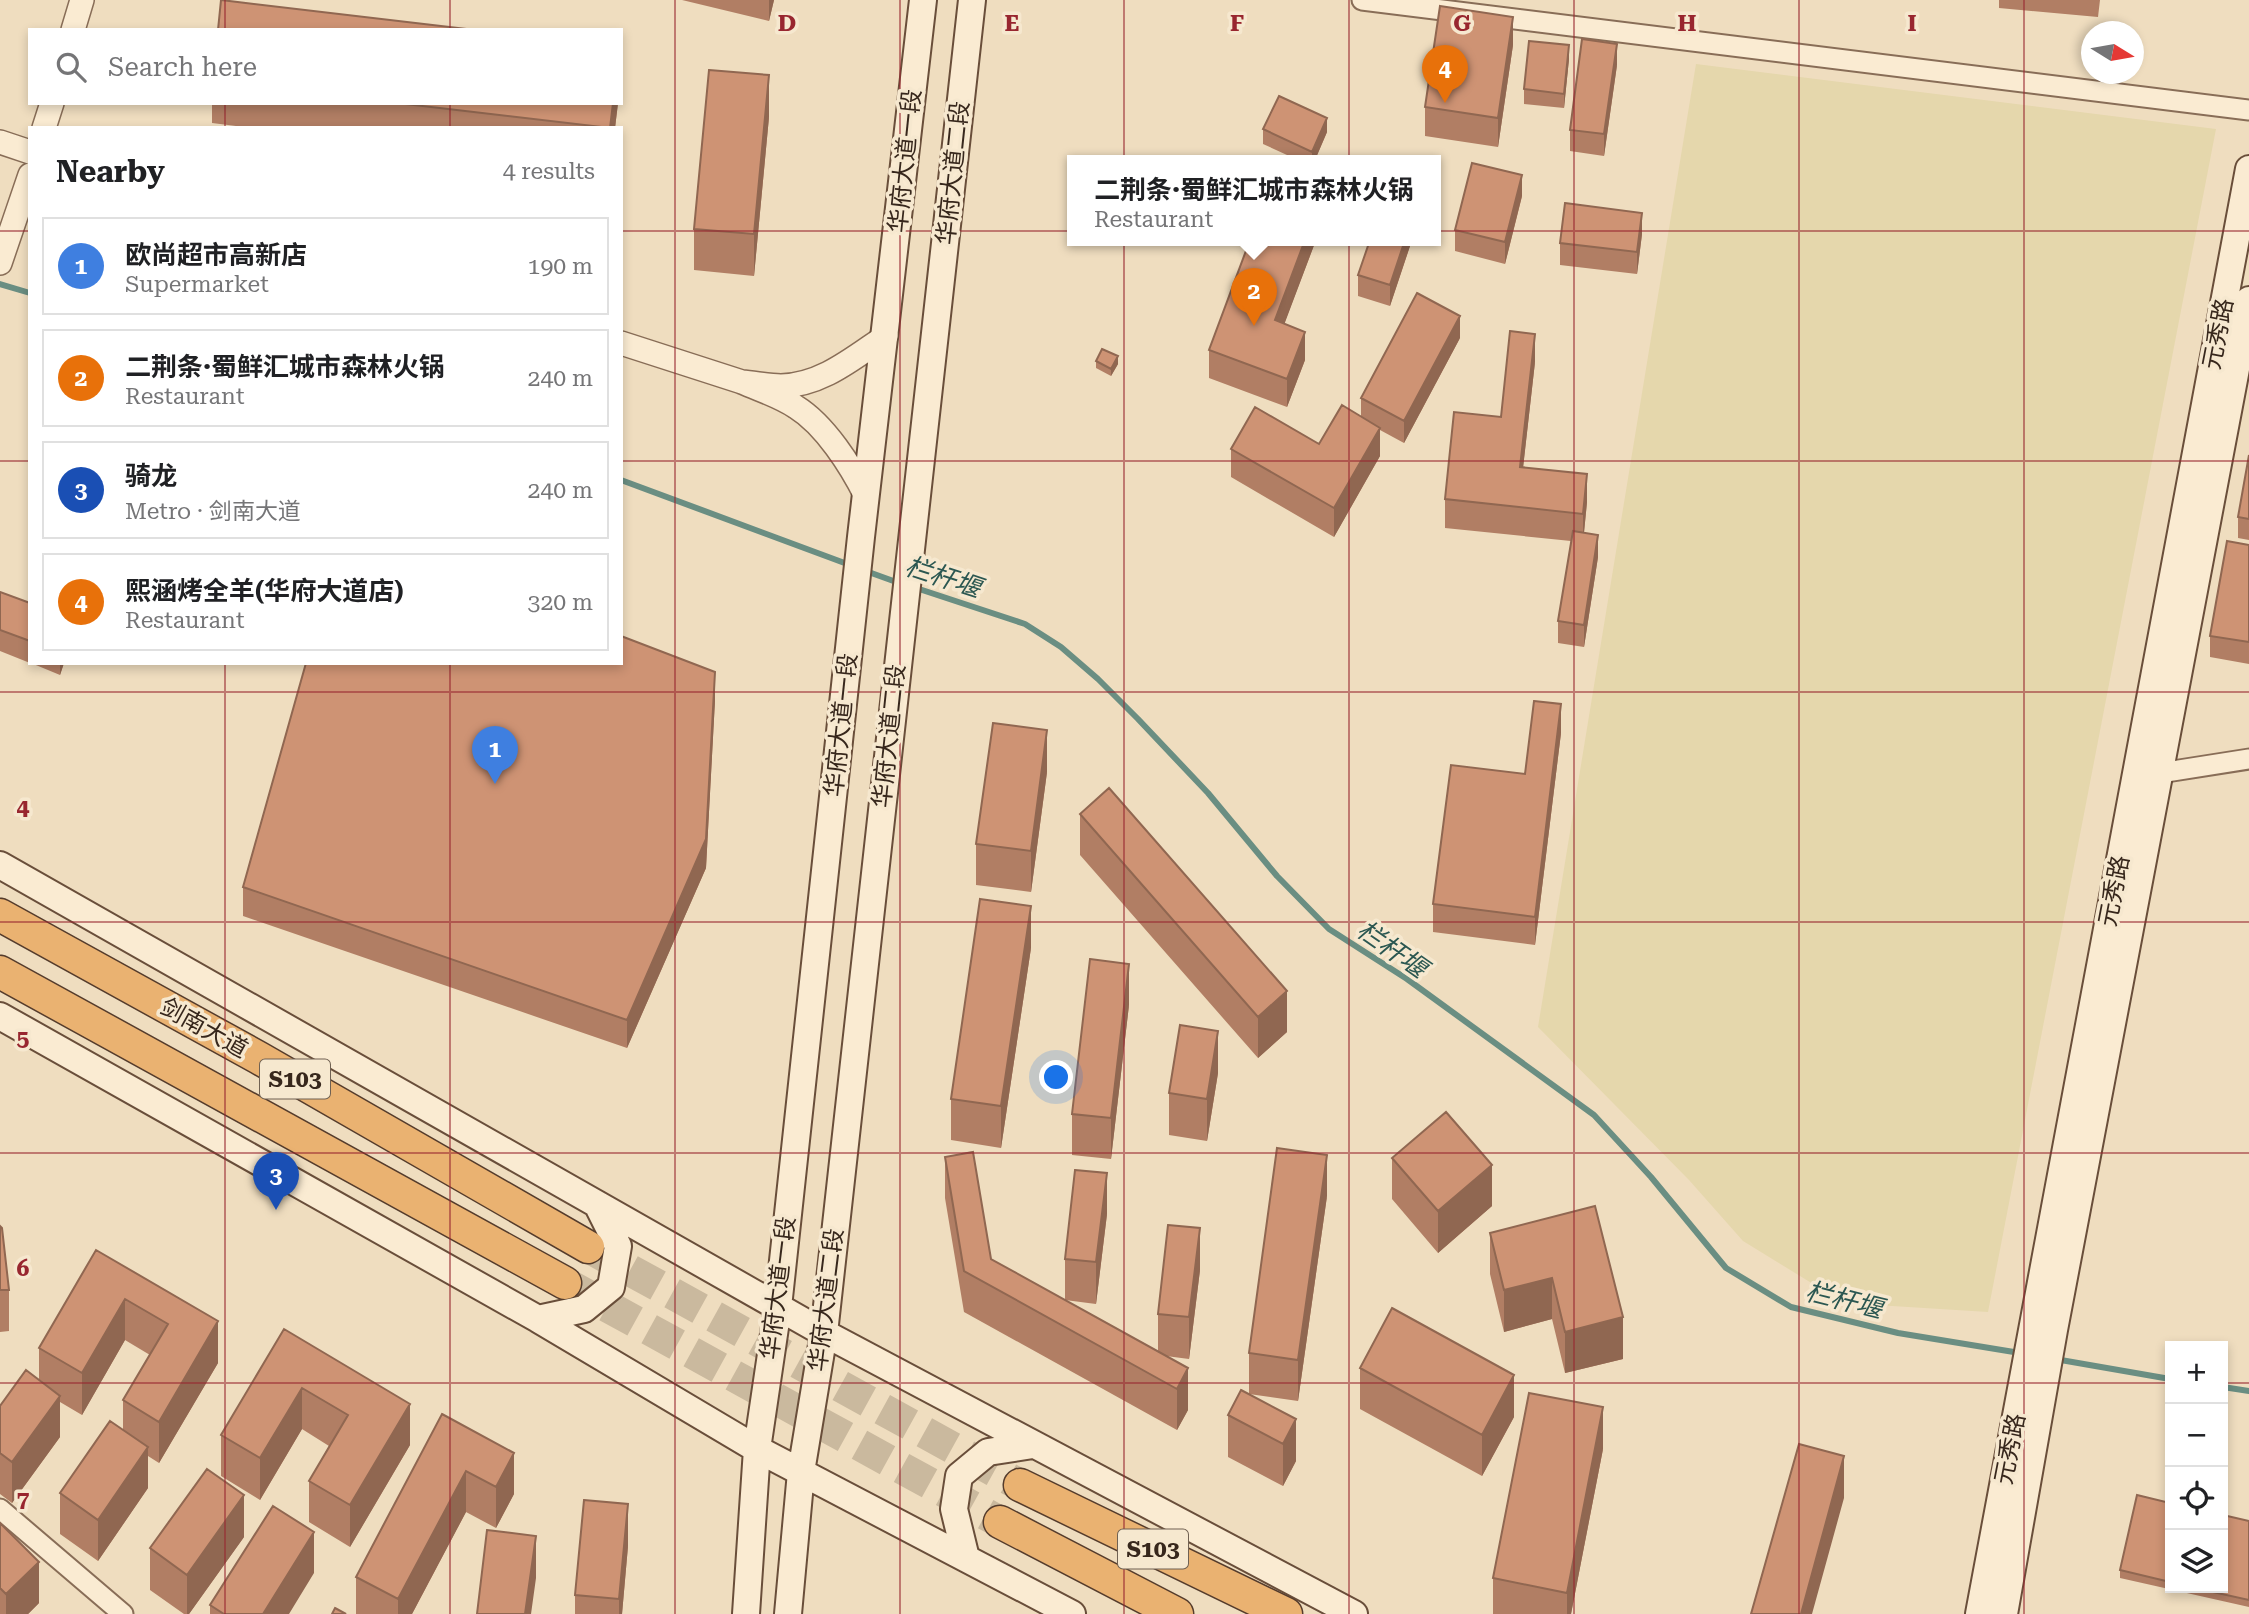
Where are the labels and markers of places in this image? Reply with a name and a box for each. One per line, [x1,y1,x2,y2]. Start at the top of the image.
pin: 4 [1422,45,1468,103]
pin: 2 [1231,268,1277,326]
pin: 1 [472,726,518,784]
pin: 3 [253,1152,299,1210]

